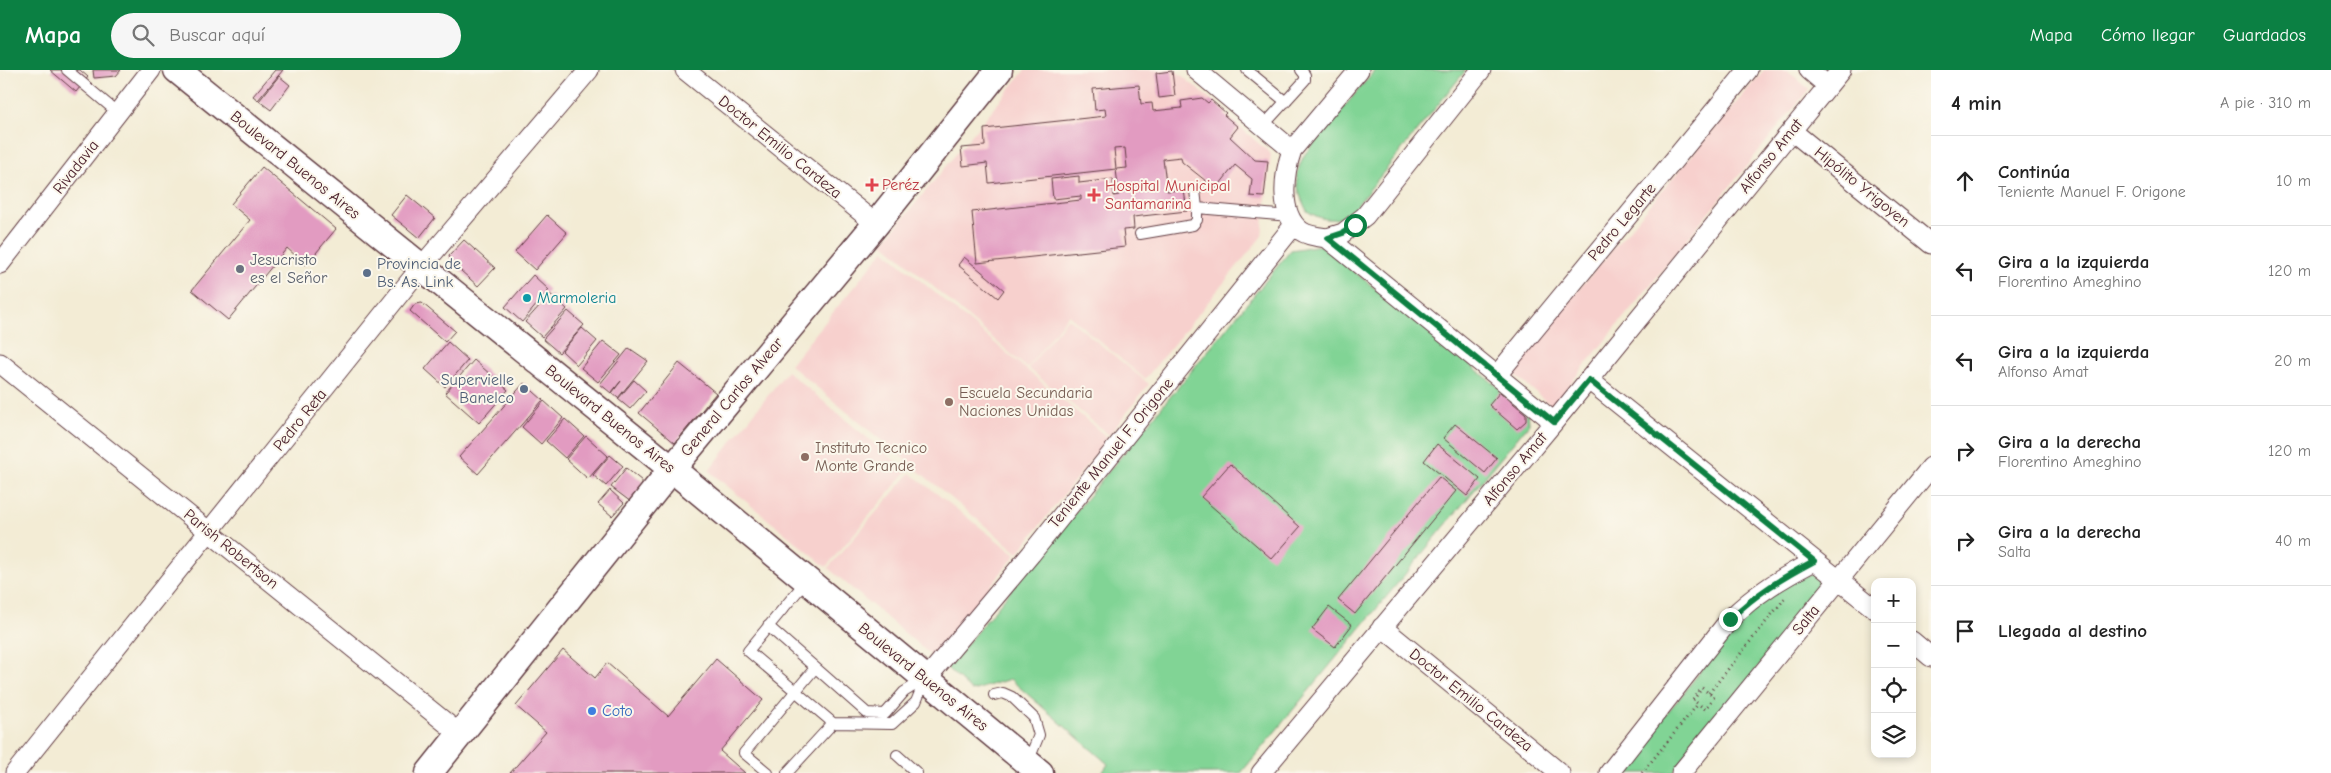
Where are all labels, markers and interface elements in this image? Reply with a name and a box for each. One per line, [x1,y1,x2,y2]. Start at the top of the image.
search box [111,13,461,58]
text: Mapa [25,21,81,49]
icon: search [129,21,157,49]
text: Buscar aquí [169,24,265,46]
text: Mapa [2030,25,2073,46]
text: Cómo llegar [2101,25,2195,46]
text: Guardados [2223,25,2306,46]
text: 4 min [1951,91,2002,115]
street label: Doctor Emilio Cardeza [715,92,845,202]
text: A pie · 310 m [2220,94,2311,112]
street label: Boulevard Buenos Aires [227,107,364,223]
street label: Alfonso Amat [1736,115,1807,197]
street label: Rivadavia [49,137,103,197]
street label: Hipólito Yrigoyen [1811,143,1913,231]
text: Continúa [1998,161,2070,183]
icon: ahead [1951,167,1979,195]
text: 10 m [2276,172,2311,190]
place label: Peréz [882,176,919,194]
place label: Hospital Municipal Santamarina [1105,177,1231,213]
marker: Peréz [866,179,878,191]
street label: Pedro Legarte [1584,180,1660,264]
text: Teniente Manuel F. Origone [1998,183,2186,201]
marker: Hospital Municipal Santamarina [1087,188,1101,202]
route start [1344,214,1367,237]
place label: Jesucristo es el Señor [250,251,328,287]
text: Gira a la izquierda [1998,251,2149,273]
place label: Provincia de Bs. As. Link [377,255,461,291]
icon: left [1951,257,1979,285]
text: 120 m [2268,262,2311,280]
marker: Jesucristo es el Señor [234,263,246,275]
marker: Provincia de Bs. As. Link [361,267,373,279]
text: Florentino Ameghino [1998,273,2142,291]
place label: Marmoleria [537,289,616,307]
marker: Marmoleria [521,292,533,304]
street label: General Carlos Alvear [677,333,787,460]
text: Gira a la izquierda [1998,341,2149,363]
icon: left [1951,347,1979,375]
text: 20 m [2274,352,2311,370]
street label: Boulevard Buenos Aires [542,361,679,477]
text: Alfonso Amat [1998,363,2088,381]
place label: Supervielle Banelco [441,371,514,407]
street label: Teniente Manuel F. Origone [1045,374,1177,532]
marker: Supervielle Banelco [518,383,530,395]
place label: Escuela Secundaria Naciones Unidas [959,384,1093,420]
street label: Pedro Reta [270,385,330,455]
marker: Escuela Secundaria Naciones Unidas [943,396,955,408]
street label: Alfonso Amat [1479,428,1551,509]
text: Gira a la derecha [1998,431,2141,453]
icon: right [1951,437,1979,465]
place label: Instituto Tecnico Monte Grande [815,439,927,475]
text: 120 m [2268,442,2311,460]
marker: Instituto Tecnico Monte Grande [799,451,811,463]
text: Florentino Ameghino [1998,453,2142,471]
street label: Parish Robertson [180,505,282,593]
text: Gira a la derecha [1998,521,2141,543]
icon: right [1951,527,1979,555]
text: 40 m [2275,532,2311,550]
text: Salta [1998,543,2031,561]
map controls [1871,578,1916,758]
button: + [1871,578,1916,623]
street label: Salta [1789,602,1823,638]
route end [1719,608,1742,631]
icon: arrive [1951,617,1979,645]
street label: Boulevard Buenos Aires [855,619,992,735]
text: Llegada al destino [1998,620,2147,642]
button: − [1871,623,1916,668]
street label: Doctor Emilio Cardeza [1406,645,1536,755]
button: locate [1871,668,1916,713]
place label: Coto [602,702,633,720]
marker: Coto [586,705,598,717]
button: layers [1871,713,1916,758]

